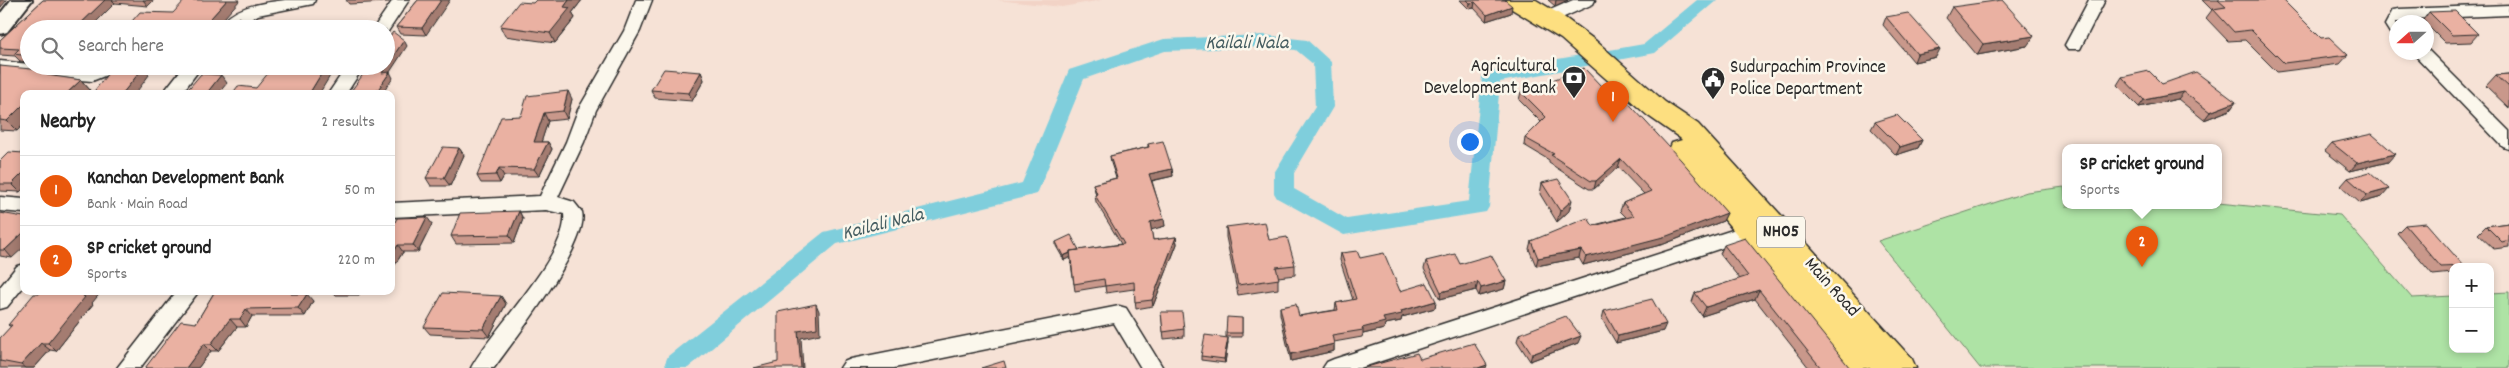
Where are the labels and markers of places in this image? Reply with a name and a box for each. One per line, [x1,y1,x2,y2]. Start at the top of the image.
place label: Agricultural Development Bank [1424,54,1556,103]
place label: Sudurpachim Province Police Department [1730,55,1886,104]
bank icon: Agricultural Development Bank [1561,65,1587,99]
public building icon: Sudurpachim Province Police Department [1700,66,1726,100]
pin: 1 [1597,81,1629,122]
pin: 2 [2126,226,2158,267]

